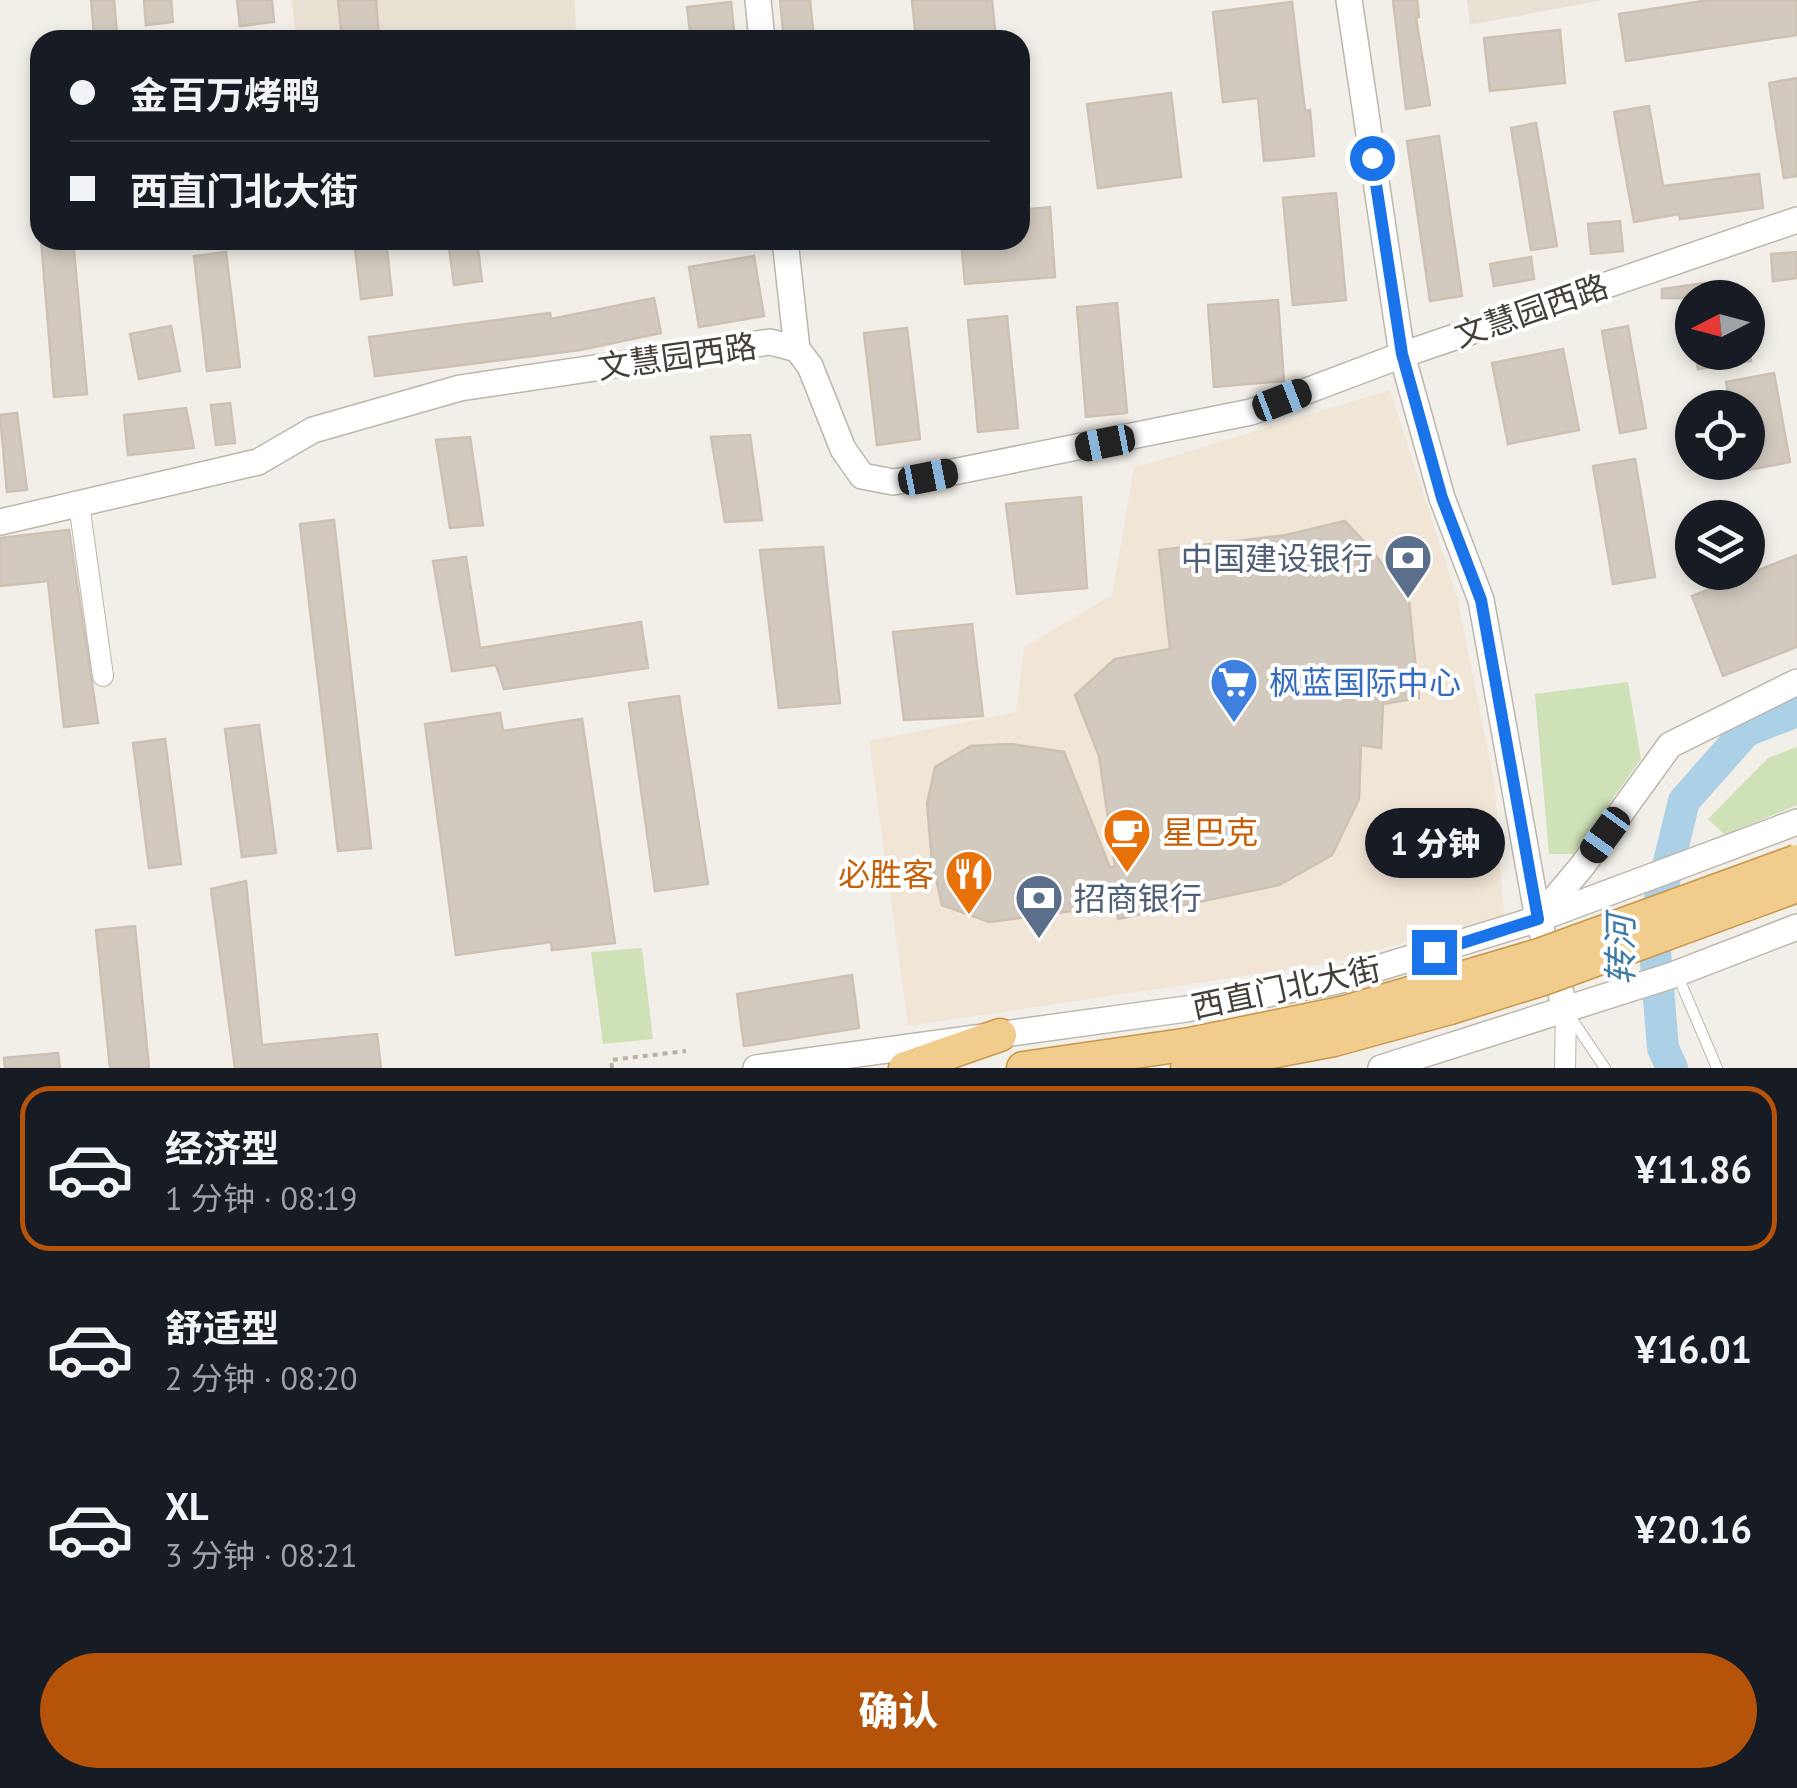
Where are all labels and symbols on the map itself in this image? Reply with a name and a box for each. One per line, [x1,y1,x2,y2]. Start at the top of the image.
route start [1350,136,1395,181]
street label: 文慧园西路 [1449,264,1613,356]
north arrow [1675,280,1765,370]
street label: 文慧园西路 [595,324,759,388]
car [1249,375,1315,425]
car [1073,423,1137,463]
car [896,457,960,497]
bank icon: 中国建设银行 [1382,532,1434,600]
place label: 中国建设银行 [1181,537,1373,579]
supermarket icon: 枫蓝国际中心 [1208,656,1260,724]
place label: 枫蓝国际中心 [1269,661,1461,703]
car [1575,802,1635,868]
cafe icon: 星巴克 [1101,806,1153,874]
callout: 1 分钟 [1364,807,1504,877]
place label: 星巴克 [1162,811,1258,853]
restaurant icon: 必胜客 [943,848,995,916]
place label: 必胜客 [838,853,934,895]
bank icon: 招商银行 [1013,872,1065,940]
place label: 招商银行 [1074,877,1202,919]
water label: 转河 [1597,909,1643,985]
route end [1412,930,1457,975]
street label: 西直门北大街 [1188,946,1384,1028]

